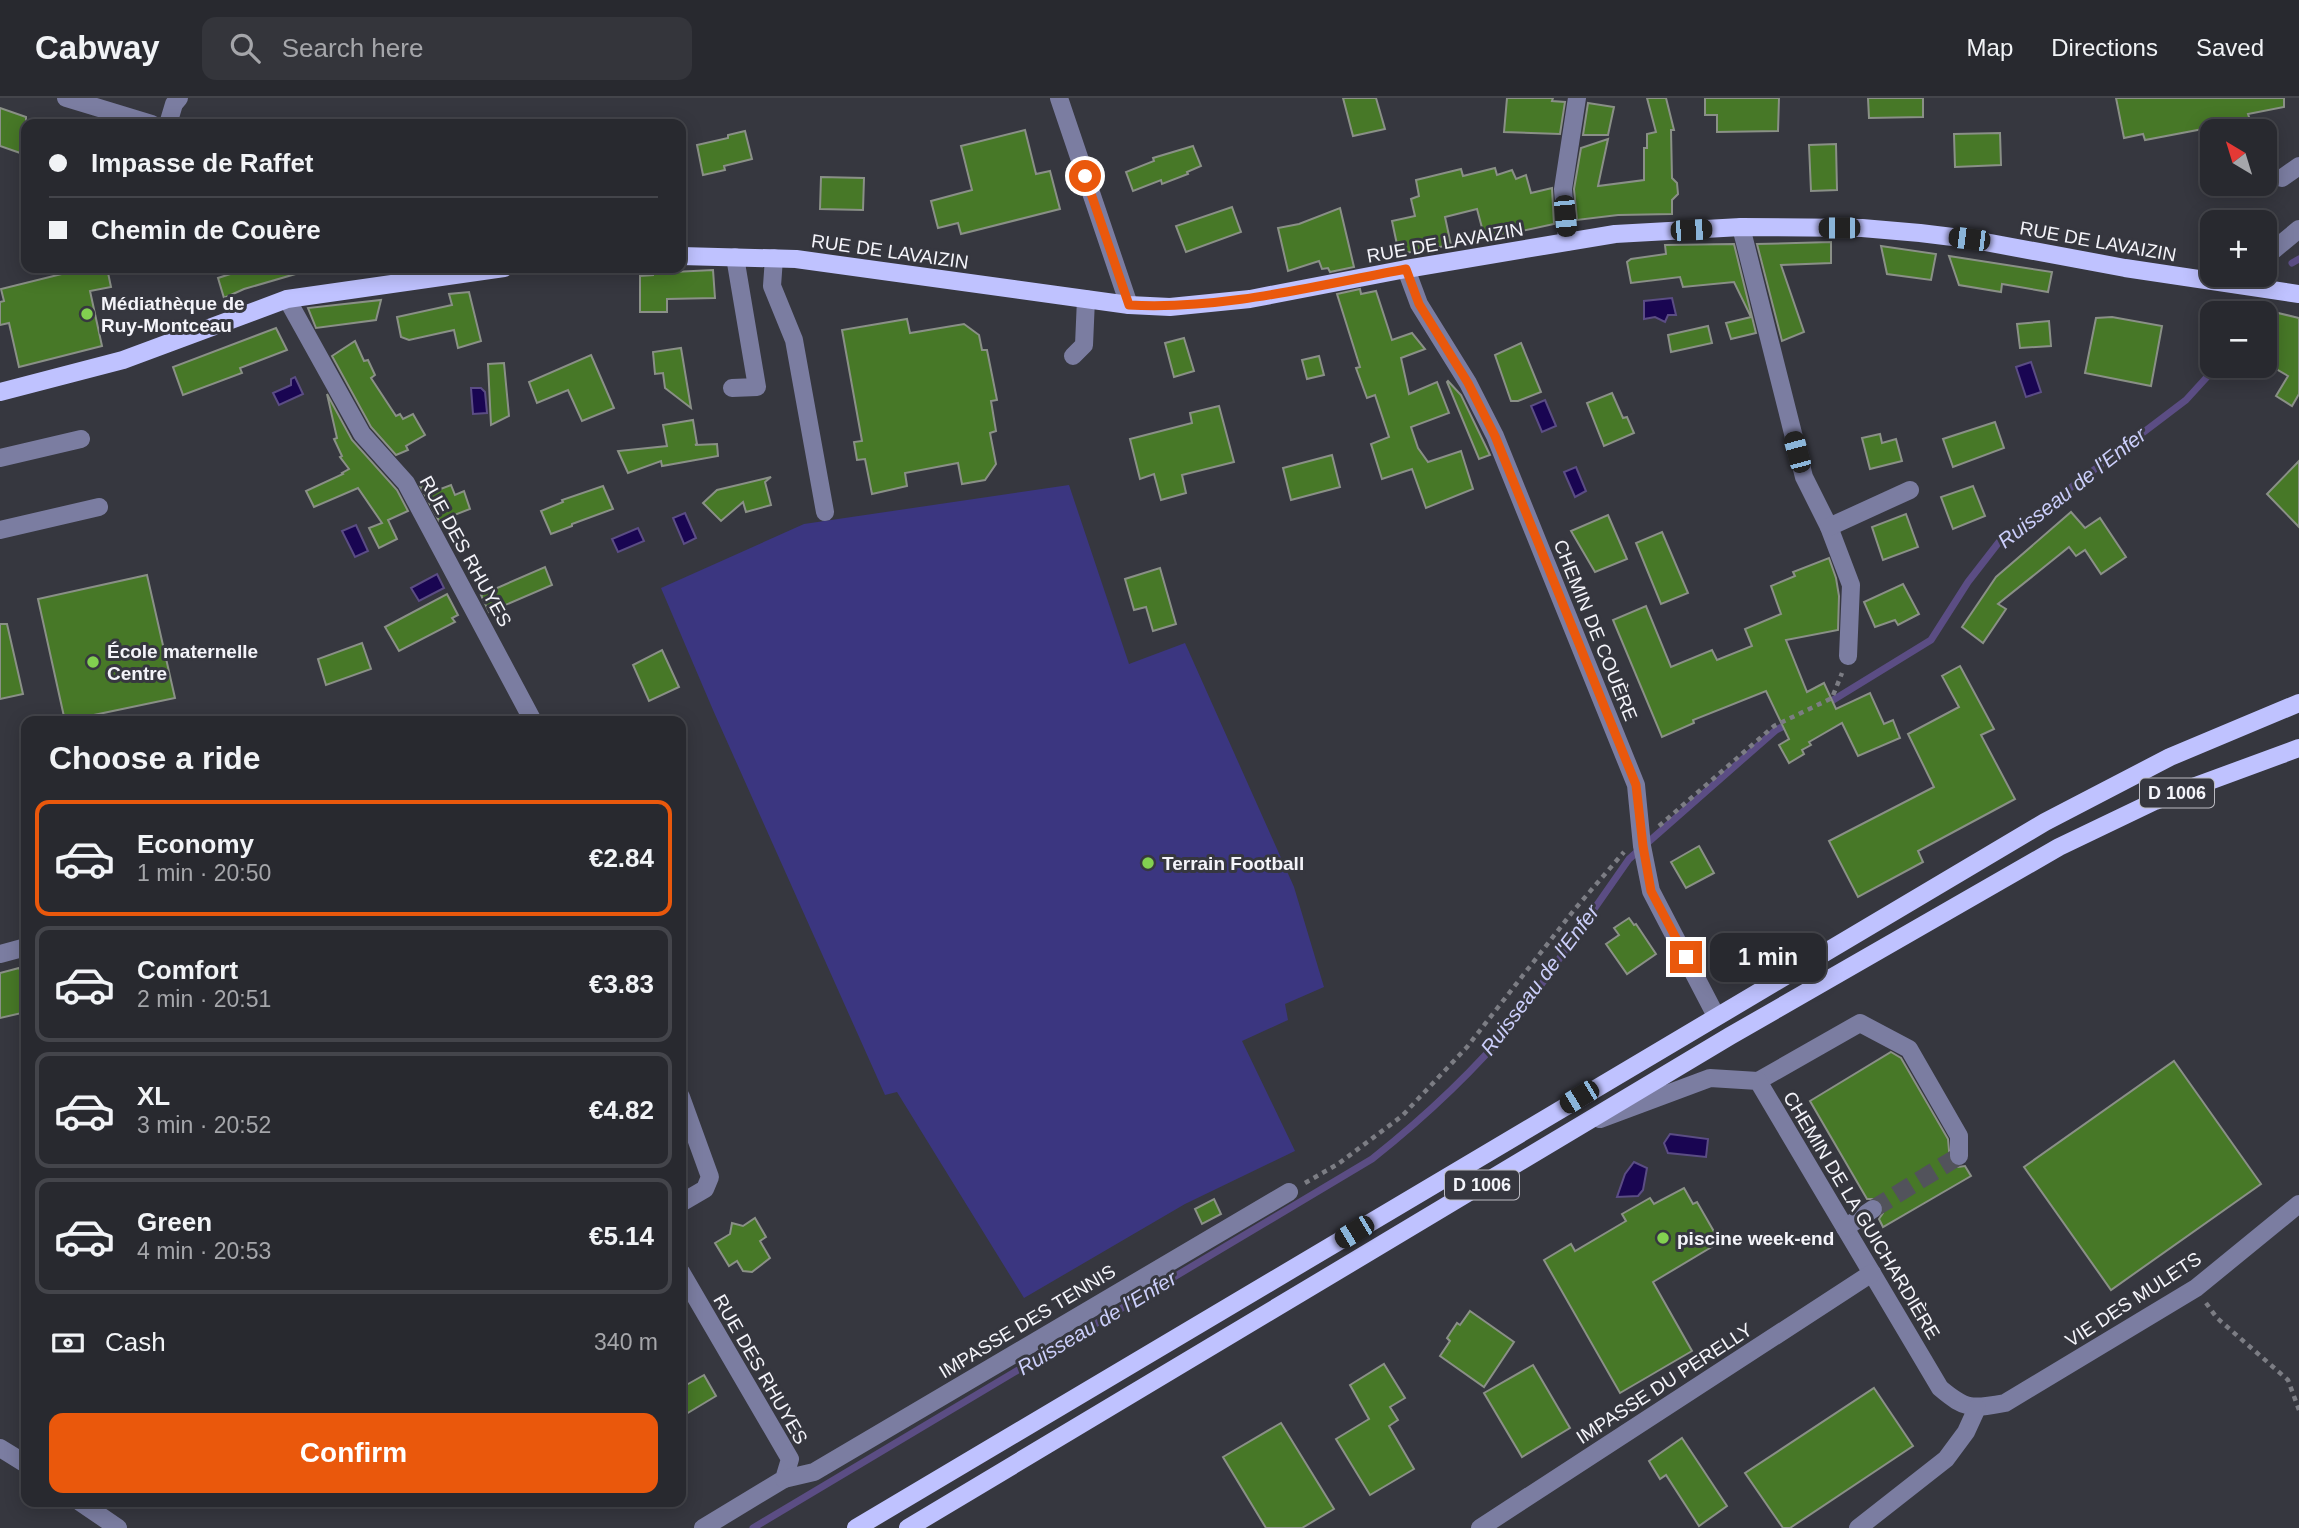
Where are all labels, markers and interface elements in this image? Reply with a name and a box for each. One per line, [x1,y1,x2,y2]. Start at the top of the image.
search box [202,17,692,80]
text: Cabway [35,29,160,66]
icon: search [226,29,264,67]
text: Search here [282,33,423,63]
text: Map [1967,34,2013,61]
text: Directions [2051,34,2158,61]
text: Saved [2196,34,2264,61]
north arrow [2200,119,2277,196]
map controls [2200,119,2277,378]
text: Impasse de Raffet [91,148,314,178]
route start [1069,160,1101,192]
car [1553,194,1578,238]
button: + [2200,210,2277,287]
text: Chemin de Couère [91,215,321,245]
street label: RUE DE LAVAIZIN [2018,217,2178,266]
street label: RUE DE LAVAIZIN [1365,218,1525,267]
car [1670,218,1713,242]
car [1819,218,1861,239]
car [1947,226,1992,252]
street label: RUE DE LAVAIZIN [810,230,970,273]
place label: Médiathèque de Ruy-Montceau [101,293,245,336]
button: − [2200,301,2277,378]
marker: Médiathèque de Ruy-Montceau [79,306,95,322]
water label: Ruisseau de l'Enfer [1993,422,2151,553]
car [1782,429,1813,475]
street label: RUE DES RHUYES [415,472,516,630]
street label: CHEMIN DE COUÈRE [1550,537,1641,724]
place label: École maternelle Centre [107,641,258,684]
marker: École maternelle Centre [85,654,101,670]
text: Choose a ride [49,740,261,776]
road number: D 1006 [2140,778,2214,808]
icon: car [53,827,116,890]
text: Economy [137,829,254,859]
text: €2.84 [589,843,654,873]
place label: Terrain Football [1162,853,1304,874]
marker: Terrain Football [1140,855,1156,871]
text: 1 min · 20:50 [137,860,271,886]
water label: Ruisseau de l'Enfer [1476,900,1604,1059]
callout: 1 min [1710,932,1826,982]
route end [1670,941,1702,973]
text: 1 min [1738,944,1798,970]
icon: car [53,953,116,1016]
text: Comfort [137,955,238,985]
text: €3.83 [589,969,654,999]
text: 2 min · 20:51 [137,986,271,1012]
car [1556,1077,1603,1117]
icon: car [53,1079,116,1142]
text: XL [137,1081,170,1111]
street label: CHEMIN DE LA GUICHARDIÈRE [1779,1088,1944,1343]
text: €4.82 [589,1095,654,1125]
text: 3 min · 20:52 [137,1112,271,1138]
road number: D 1006 [1445,1170,1519,1200]
icon: car [53,1205,116,1268]
text: Green [137,1207,212,1237]
car [1331,1212,1378,1252]
text: €5.14 [589,1221,654,1251]
place label: piscine week-end [1677,1228,1834,1249]
marker: piscine week-end [1655,1230,1671,1246]
text: 4 min · 20:53 [137,1238,271,1264]
street label: VIE DES MULETS [2062,1248,2205,1351]
street label: IMPASSE DES TENNIS [935,1260,1119,1382]
water label: Ruisseau de l'Enfer [1013,1265,1181,1379]
street label: RUE DES RHUYES [709,1291,812,1448]
street label: IMPASSE DU PERELLY [1573,1319,1756,1448]
icon: cash [49,1324,87,1362]
text: Cash [105,1327,166,1357]
text: 340 m [594,1329,658,1355]
button: Confirm [49,1413,658,1493]

